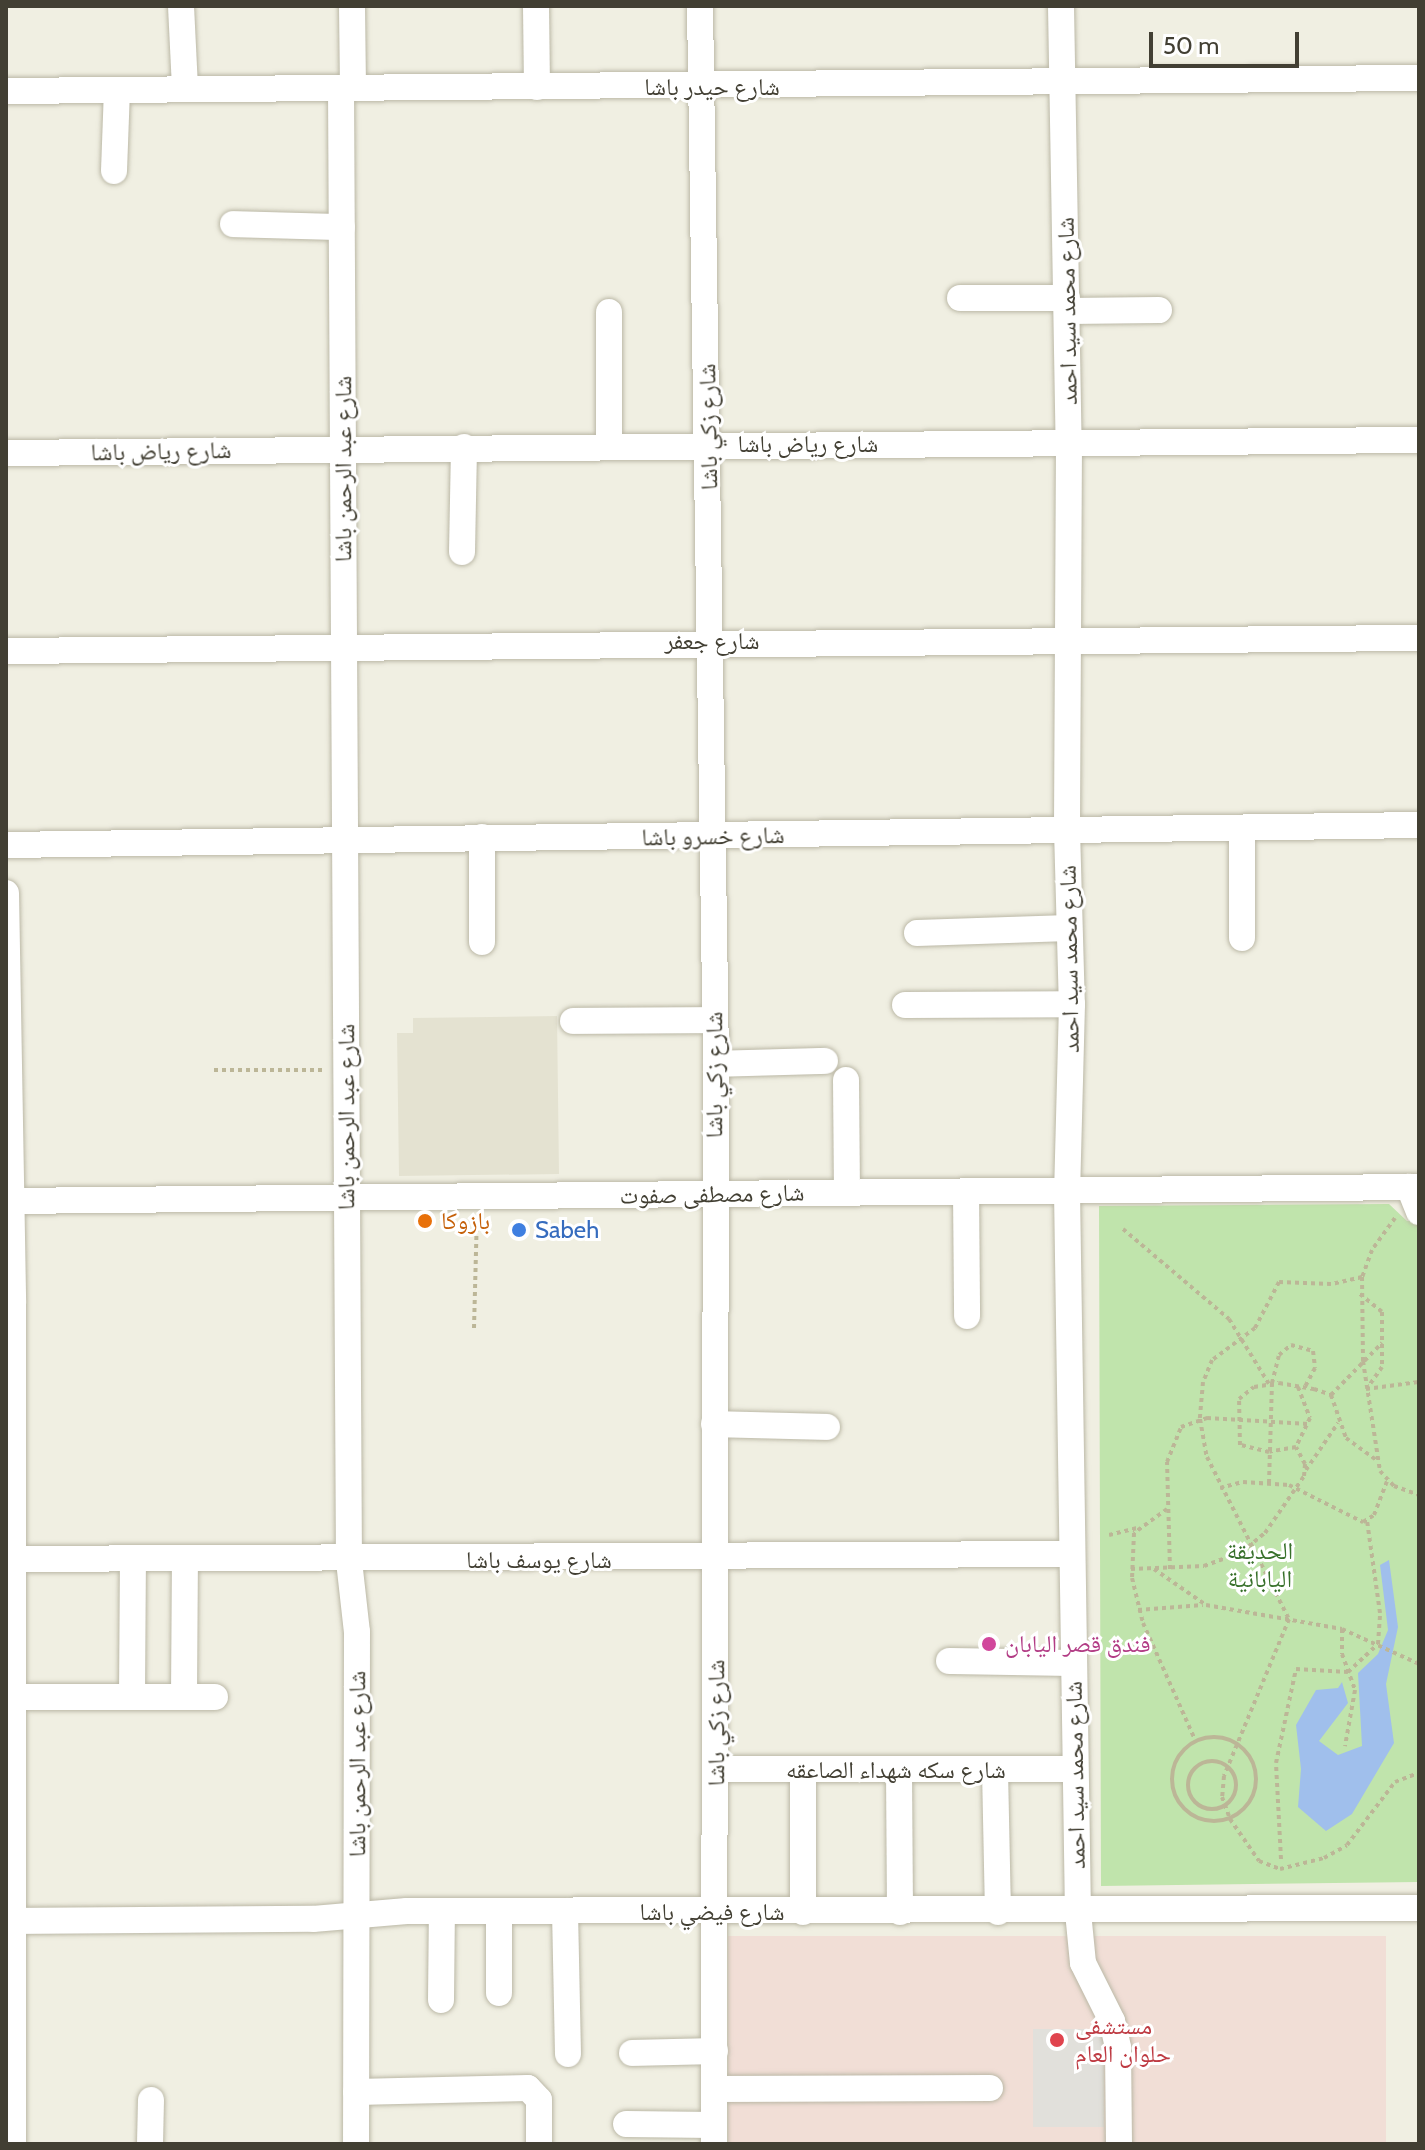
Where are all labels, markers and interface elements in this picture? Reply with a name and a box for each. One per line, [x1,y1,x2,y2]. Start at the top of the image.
scale bar [1153,16,1303,66]
text: 50 m [1163,31,1219,60]
street label: شارع حيدر باشا [644,73,780,101]
street label: شارع محمد سيد احمد [1051,217,1083,405]
street label: شارع زكي باشا [692,363,724,491]
street label: شارع عبد الرحمن باشا [329,376,357,562]
street label: شارع رياض باشا [738,430,878,458]
street label: شارع رياض باشا [90,435,232,467]
street label: شارع جعفر [664,627,760,655]
street label: شارع خسرو باشا [641,820,785,852]
street label: شارع محمد سيد احمد [1053,865,1085,1053]
street label: شارع زكي باشا [700,1012,728,1138]
street label: شارع عبد الرحمن باشا [332,1024,360,1210]
street label: شارع مصطفى صفوت [619,1178,805,1210]
place label: بازوكا [441,1207,490,1235]
marker: بازوكا [416,1212,434,1230]
place label: Sabeh [535,1216,599,1244]
marker: Sabeh [510,1221,528,1239]
park label: الحديقة اليابانية [1227,1537,1293,1593]
street label: شارع يوسف باشا [466,1546,612,1574]
place label: فندق قصر اليابان [1005,1630,1150,1658]
marker: فندق قصر اليابان [980,1635,998,1653]
street label: شارع زكي باشا [702,1660,730,1786]
street label: شارع عبد الرحمن باشا [343,1671,371,1857]
street label: شارع محمد سيد احمد [1059,1681,1091,1869]
street label: شارع سكه شهداء الصاعقه [786,1756,1006,1784]
street label: شارع فيضي باشا [640,1898,784,1926]
place label: مستشفى حلوان العام [1075,2012,1171,2068]
marker: مستشفى حلوان العام [1046,2029,1068,2051]

